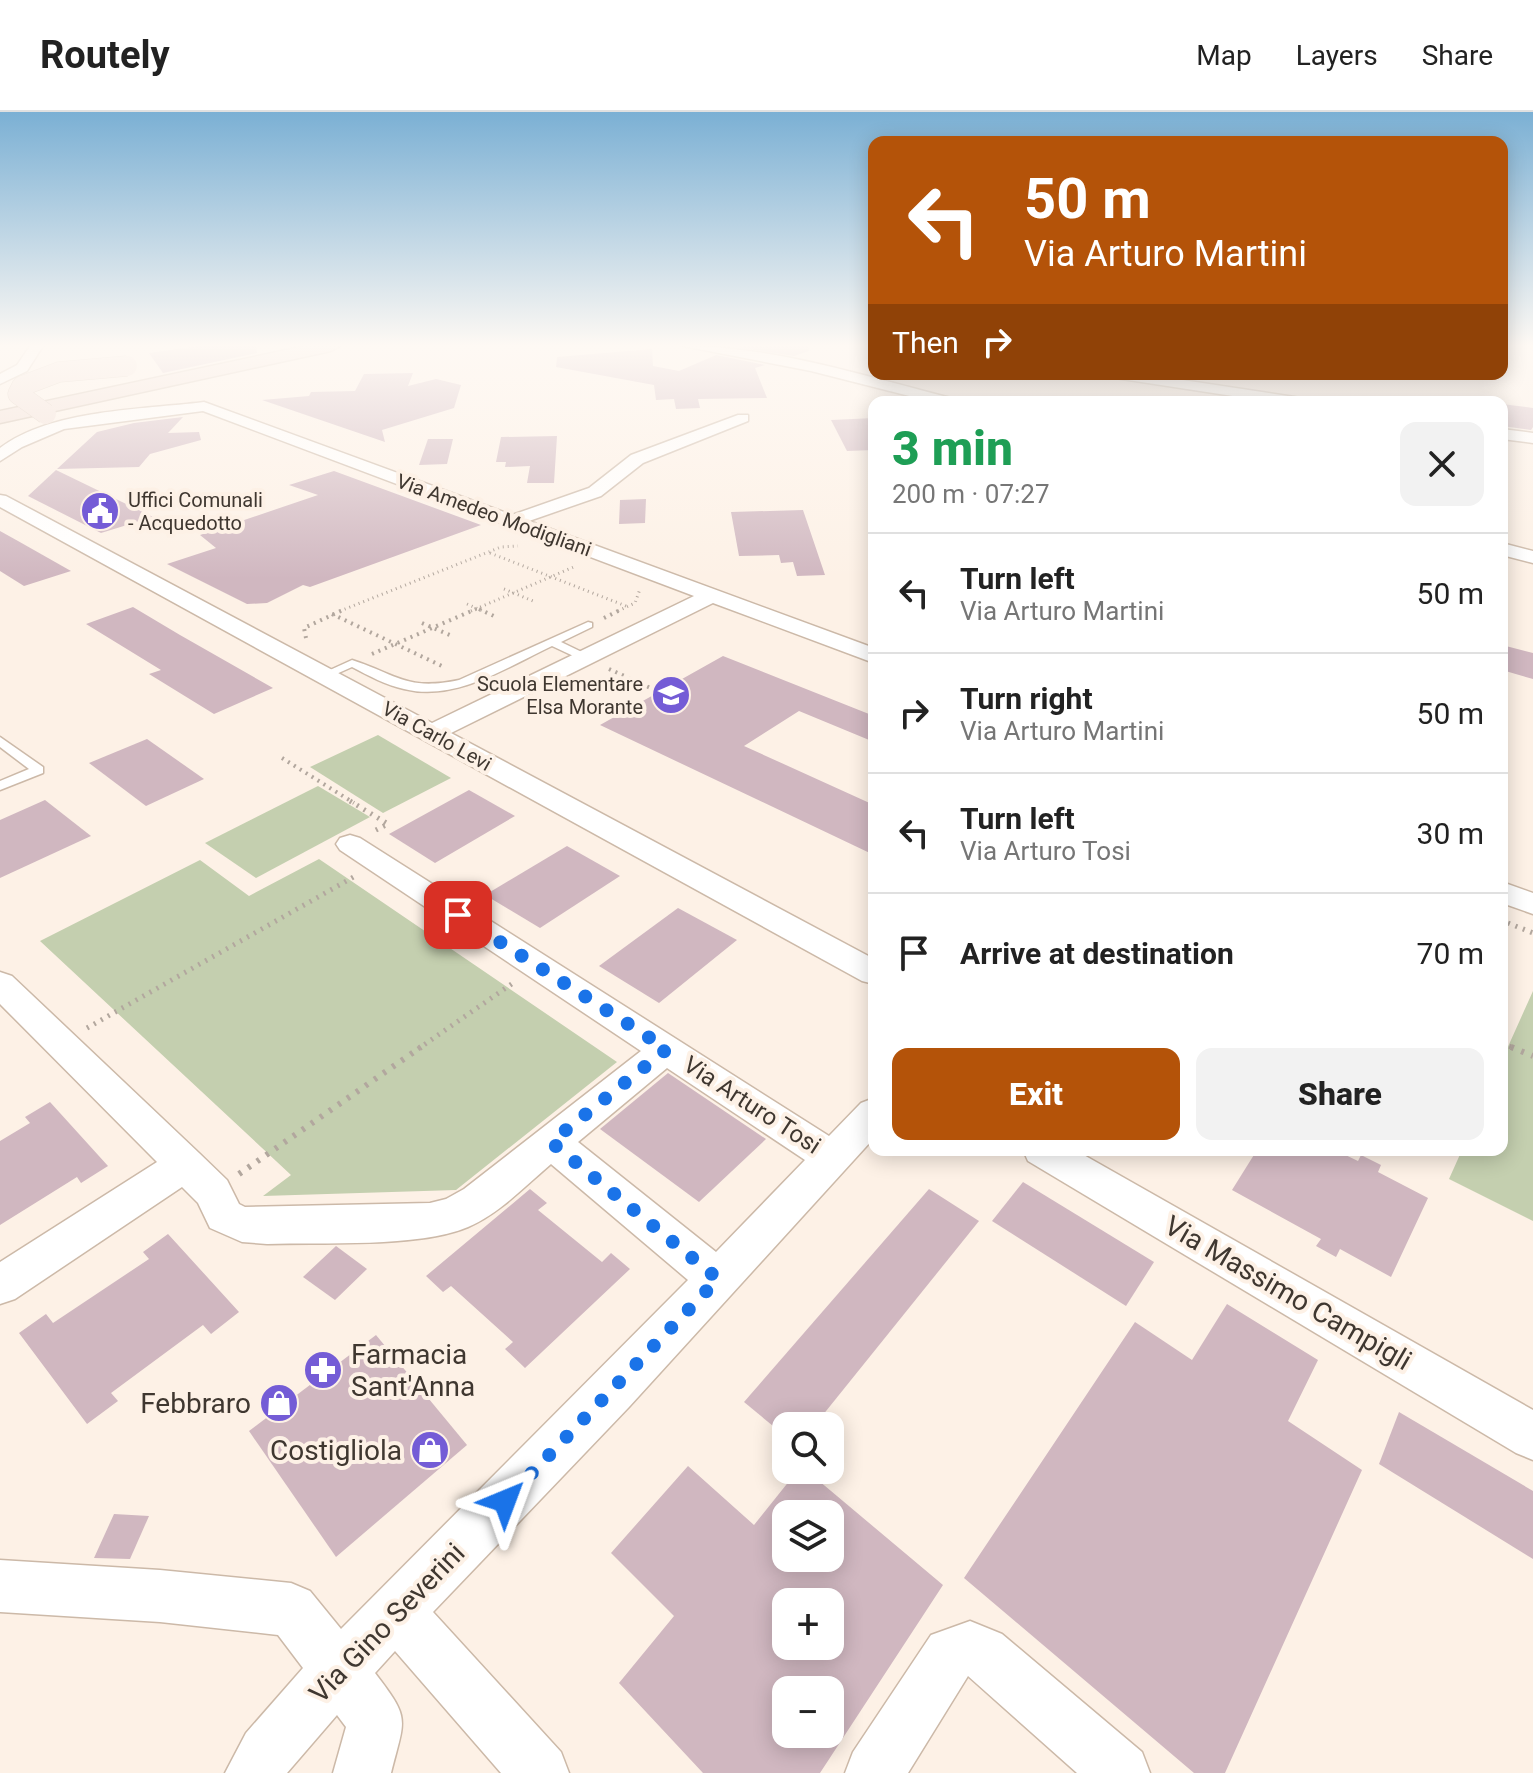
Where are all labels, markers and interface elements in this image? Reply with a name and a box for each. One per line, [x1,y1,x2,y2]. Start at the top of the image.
text: Routely [40,33,170,77]
text: Map [1196,39,1252,72]
text: Layers [1296,39,1378,72]
text: Share [1422,39,1493,72]
text: 50 m [1024,166,1151,232]
icon: left [892,168,996,272]
text: Via Arturo Martini [1024,233,1307,275]
icon: right [975,320,1019,364]
text: Then [892,325,959,360]
text: 3 min [892,420,1013,477]
button: close [1400,422,1484,506]
street label: Via Amedeo Modigliani [393,469,595,561]
text: 200 m · 07:27 [892,479,1050,509]
place label: Uffici Comunali - Acquedotto [128,488,263,535]
public building icon: Uffici Comunali - Acquedotto [79,490,121,532]
text: Turn left [960,561,1075,596]
icon: left [892,571,936,615]
text: 50 m [1417,576,1484,611]
text: Via Arturo Martini [960,596,1164,626]
place label: Scuola Elementare Elsa Morante [477,672,643,719]
school or university icon: Scuola Elementare Elsa Morante [650,674,692,716]
text: Turn right [960,681,1093,716]
icon: right [892,691,936,735]
street label: Via Carlo Levi [378,696,496,776]
text: 50 m [1417,696,1484,731]
text: Via Arturo Martini [960,716,1164,746]
text: Turn left [960,801,1075,836]
icon: left [892,811,936,855]
text: 30 m [1417,816,1484,851]
text: Via Arturo Tosi [960,836,1131,866]
pin [424,881,492,949]
icon: arrive [436,893,480,937]
icon: arrive [892,931,936,975]
text: Arrive at destination [960,936,1234,971]
text: 70 m [1417,936,1484,971]
button: Exit [892,1048,1180,1140]
button: Share [1196,1048,1484,1140]
street label: Via Arturo Tosi [678,1050,826,1160]
street label: Via Massimo Campigli [1159,1209,1417,1377]
place label: Farmacia Sant'Anna [351,1338,475,1403]
pharmacy icon: Farmacia Sant'Anna [302,1349,344,1391]
shop icon: Febbraro [258,1382,300,1424]
place label: Febbraro [140,1387,251,1420]
map controls [772,1412,844,1748]
button: search [772,1412,844,1484]
shop icon: Costigliola [409,1429,451,1471]
place label: Costigliola [270,1434,402,1467]
position arrow [463,1459,547,1543]
button: layers [772,1500,844,1572]
street label: Via Gino Severini [302,1536,472,1710]
button: + [772,1588,844,1660]
button: − [772,1676,844,1748]

